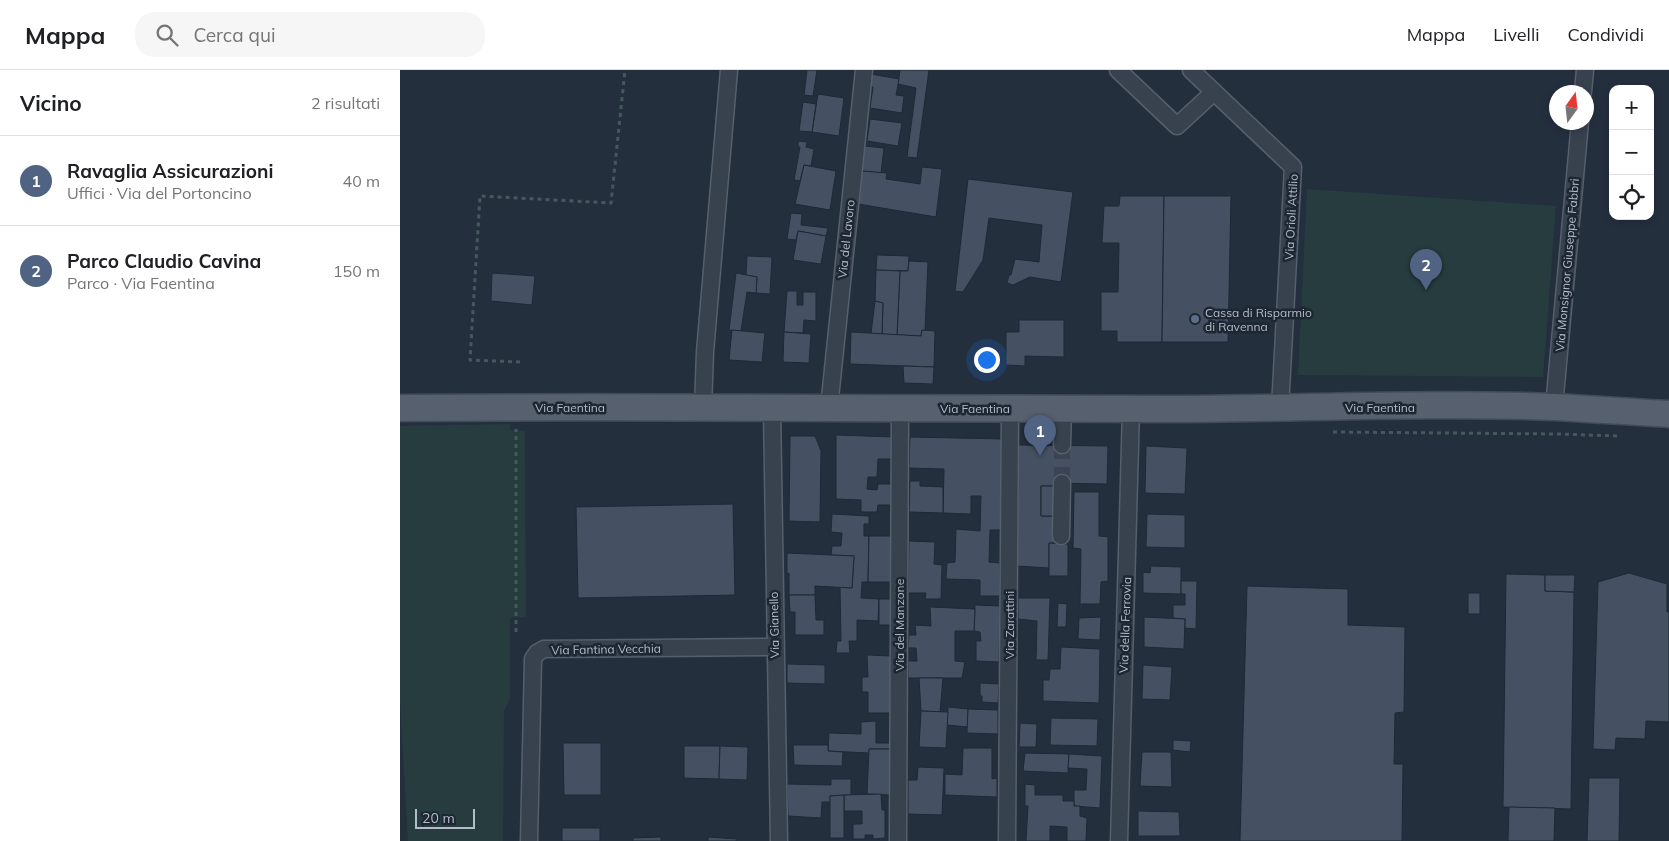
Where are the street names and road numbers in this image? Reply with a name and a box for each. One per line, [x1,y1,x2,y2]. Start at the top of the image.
street label: Via Orioli Attilio [1281,173,1301,260]
street label: Via Monsignor Giuseppe Fabbri [1552,178,1582,352]
street label: Via del Lavoro [834,199,858,279]
street label: Via Faentina [535,400,605,415]
street label: Via Faentina [1345,400,1415,415]
street label: Via Faentina [940,401,1010,416]
street label: Via della Ferrovia [1116,577,1134,673]
street label: Via del Manzone [892,579,907,671]
street label: Via Gianello [766,591,782,658]
street label: Via Zarattini [1002,591,1017,659]
street label: Via Fantina Vecchia [551,641,661,657]

